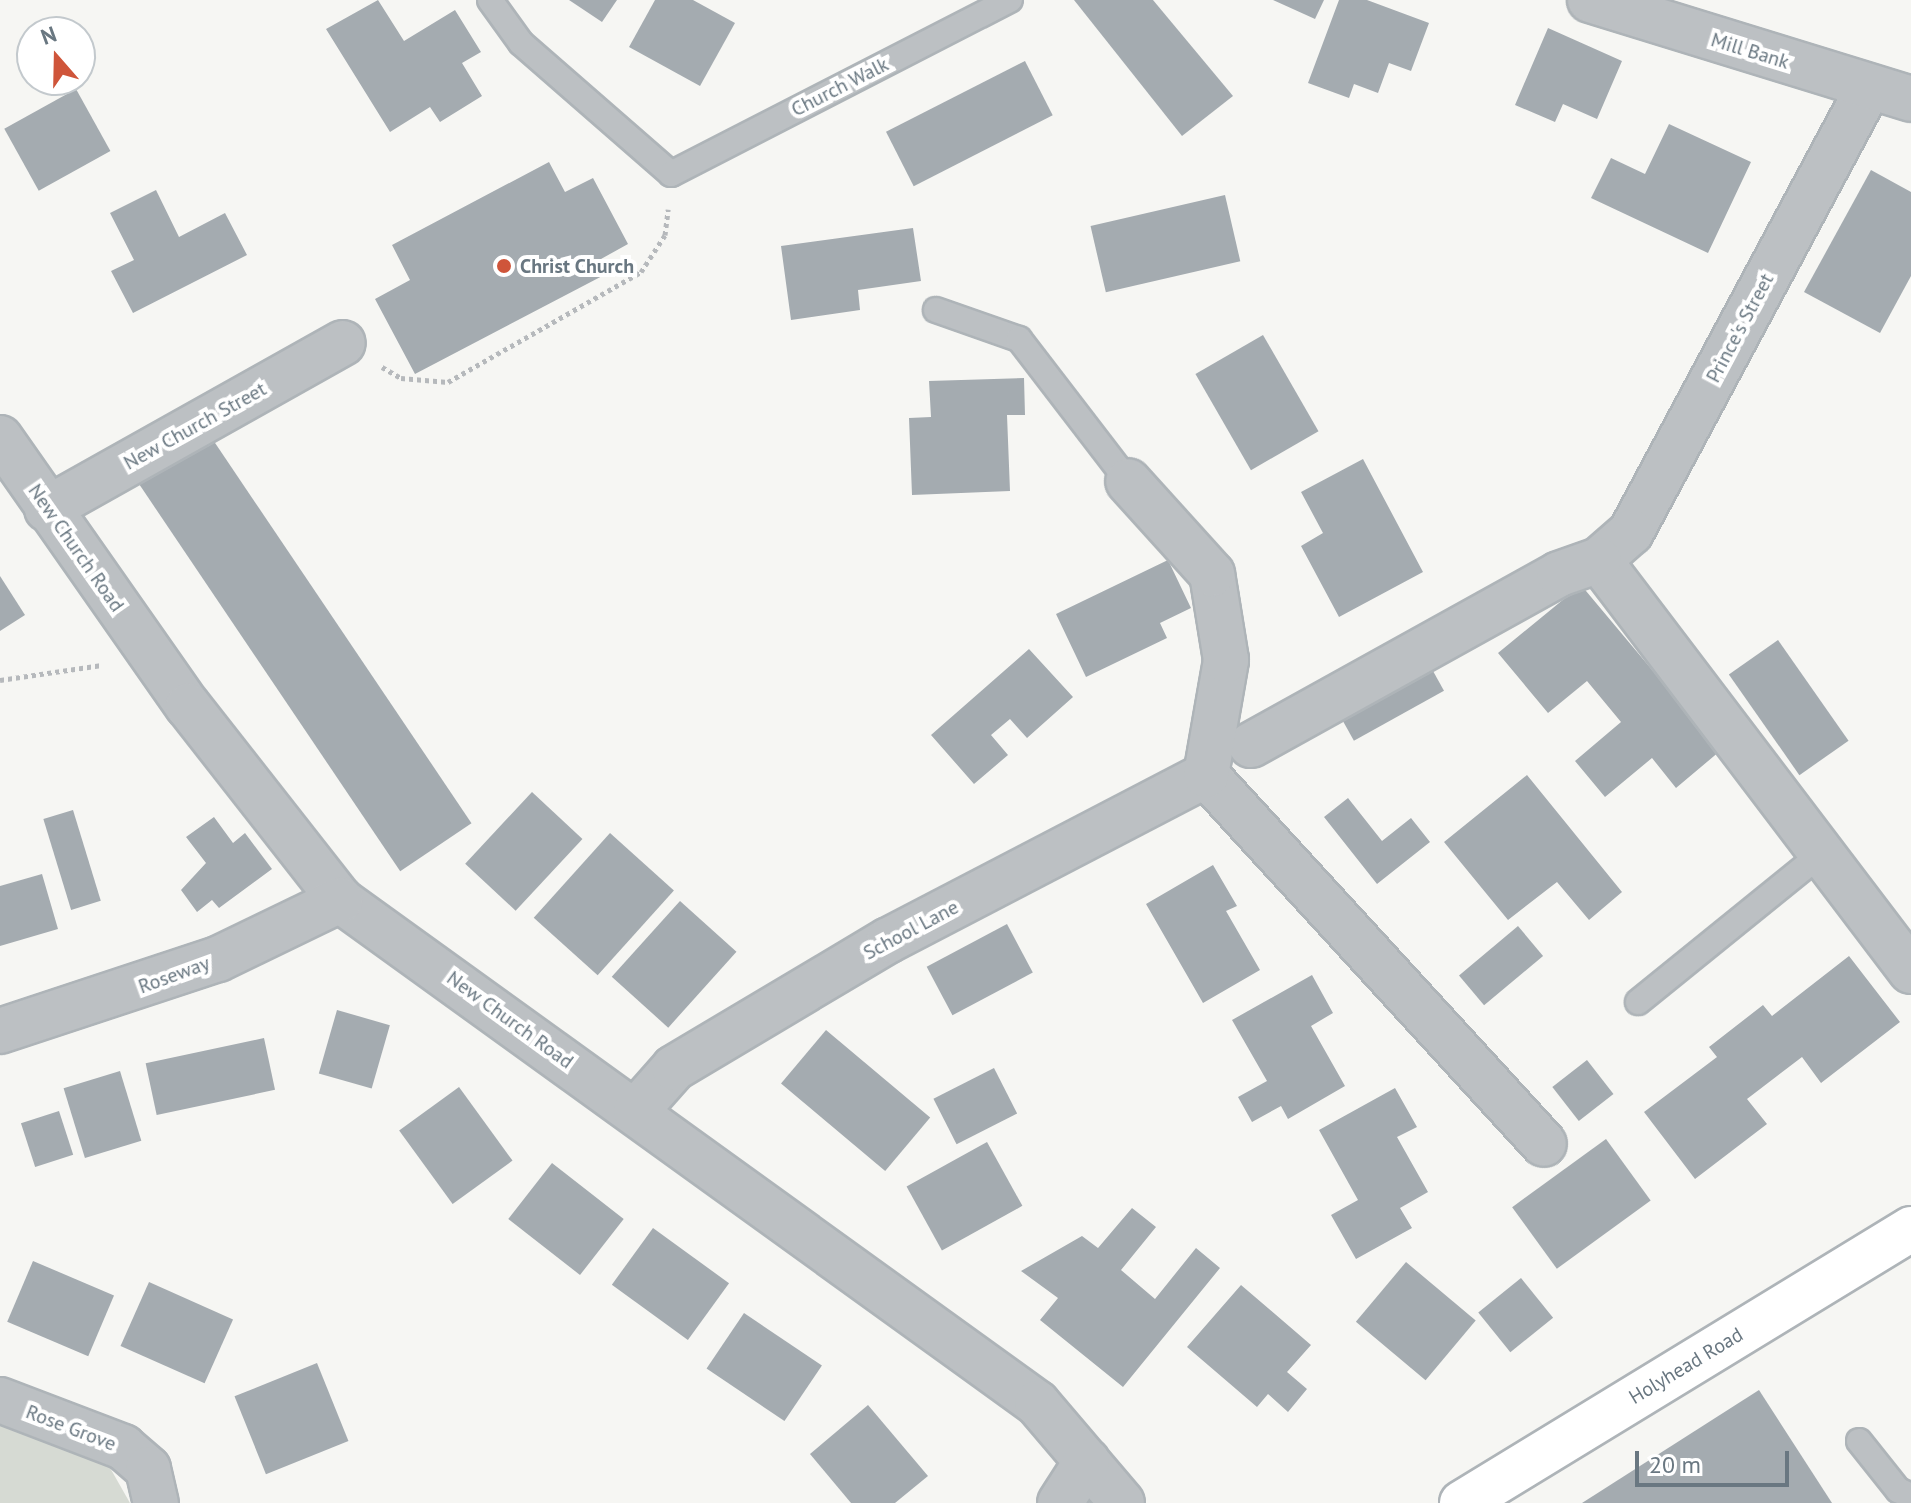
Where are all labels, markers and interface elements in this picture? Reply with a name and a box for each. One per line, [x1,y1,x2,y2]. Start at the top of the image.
north arrow [16,16,96,96]
text: N [37,20,60,51]
street label: Mill Bank [1708,28,1792,74]
street label: Church Walk [787,52,893,122]
place label: Christ Church [520,254,634,278]
marker: Christ Church [495,257,513,275]
street label: Prince's Street [1701,269,1779,387]
street label: New Church Street [119,377,271,475]
street label: New Church Road [23,479,129,617]
street label: School Lane [859,895,963,965]
street label: Roseway [135,951,213,999]
street label: New Church Road [442,966,578,1074]
street label: Holyhead Road [1625,1323,1747,1409]
street label: Rose Grove [23,1400,119,1456]
scale bar [1639,1435,1793,1485]
text: 20 m [1649,1449,1701,1480]

